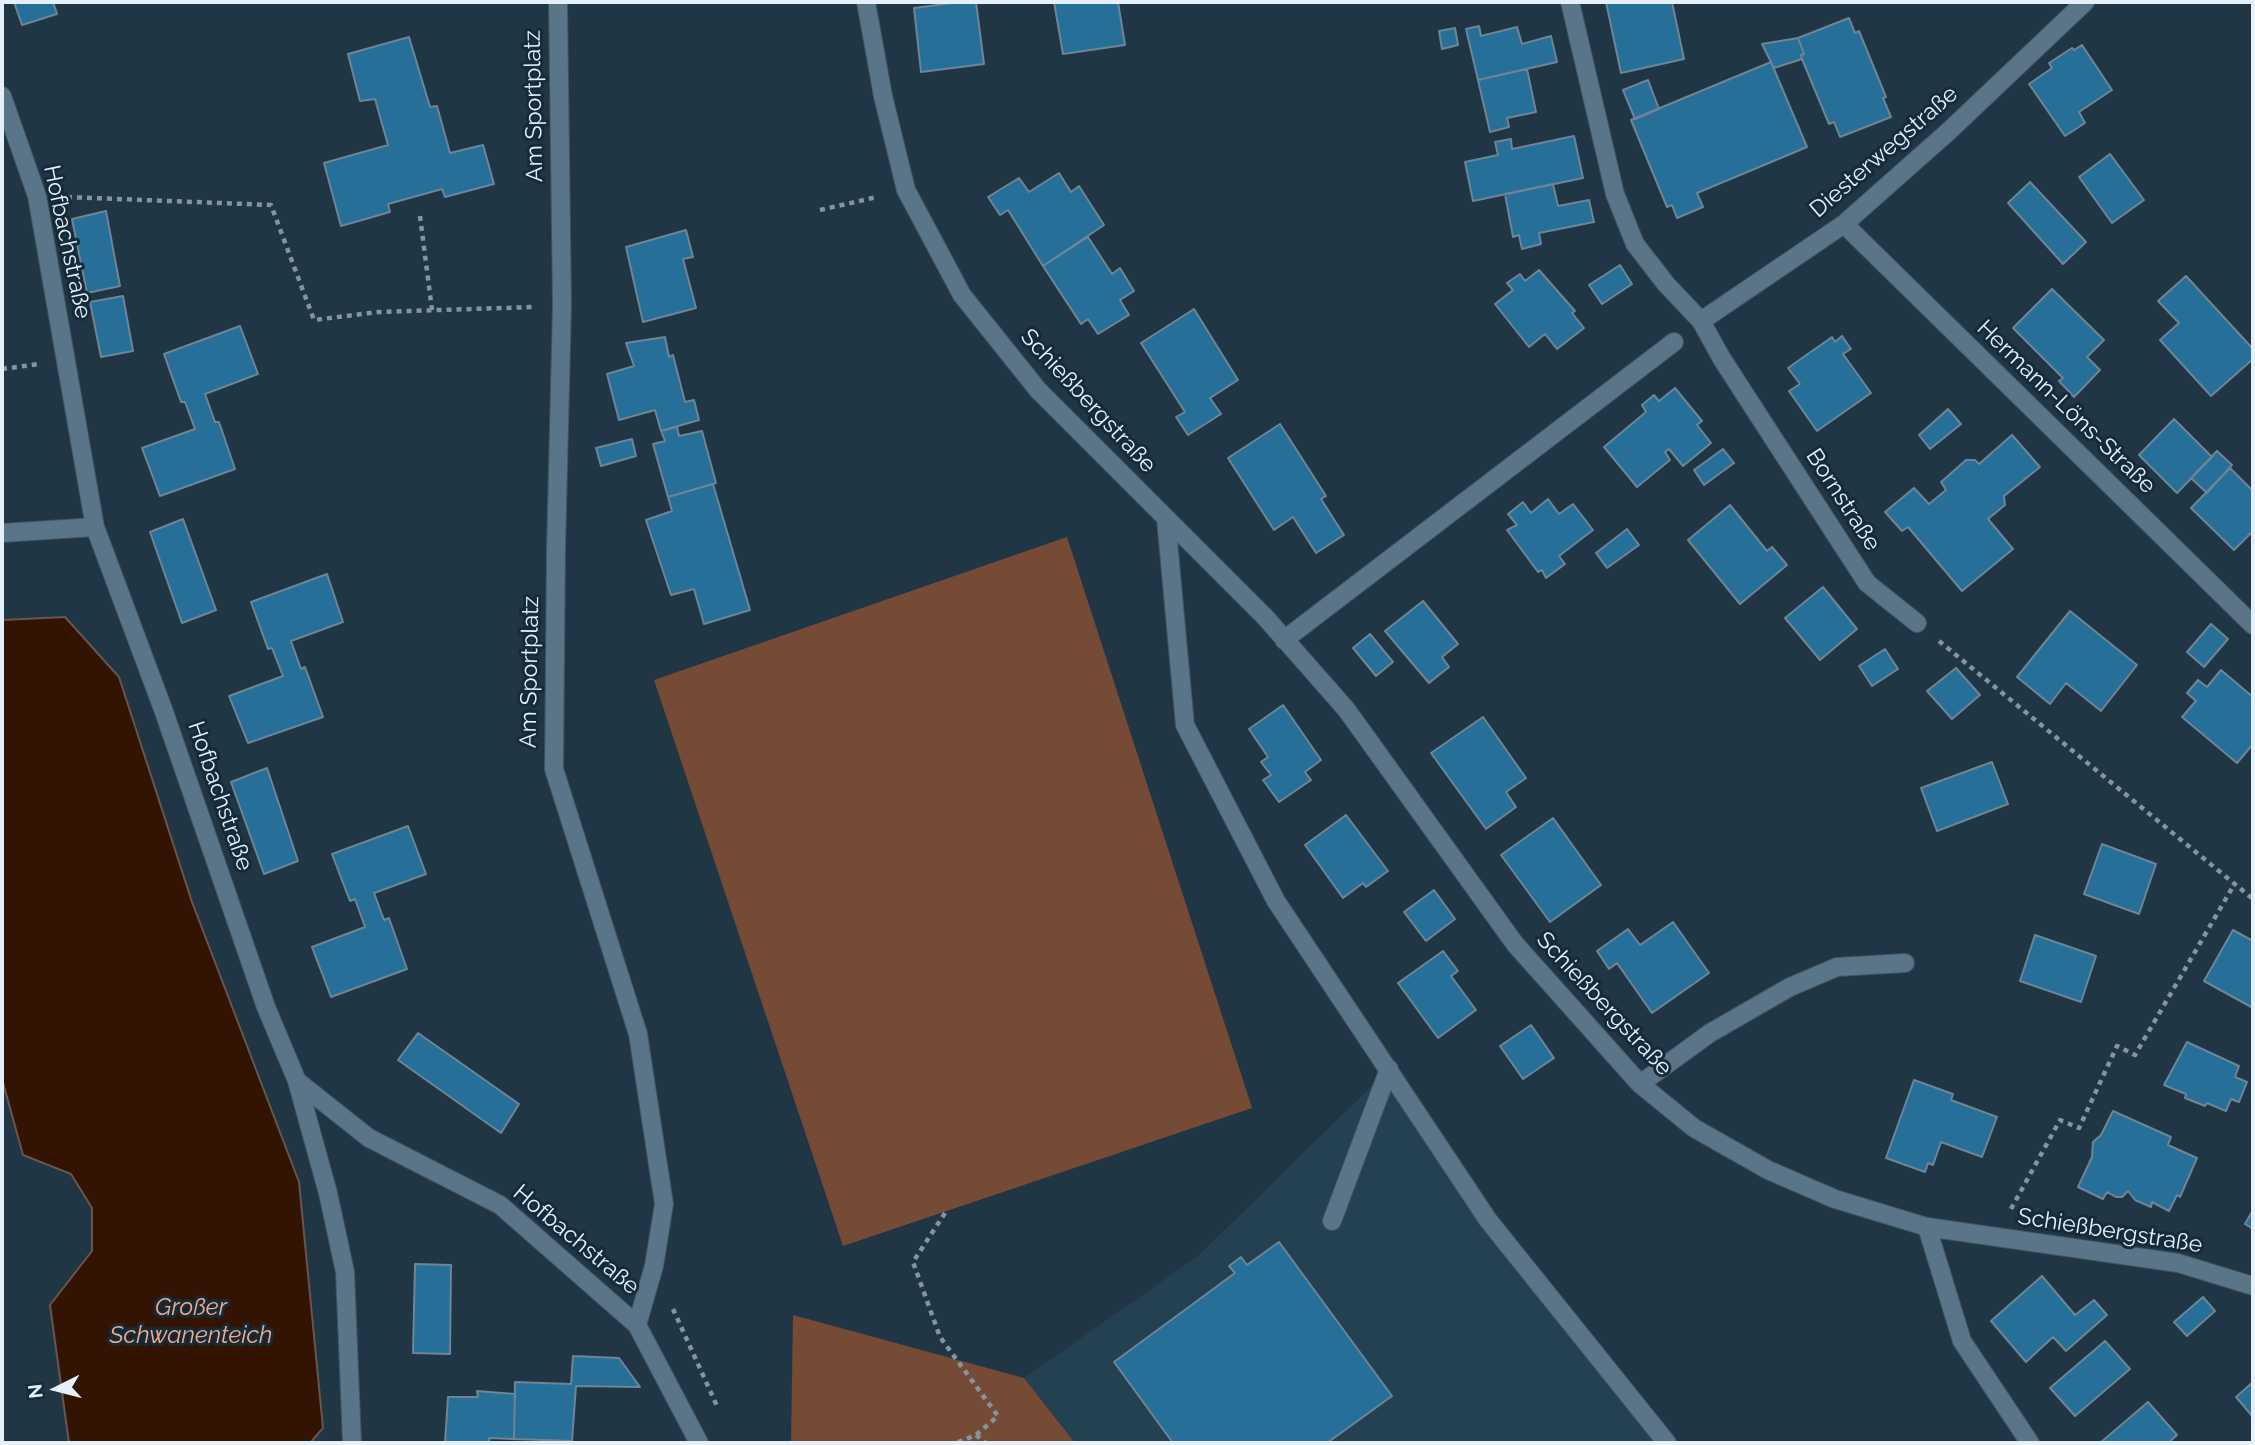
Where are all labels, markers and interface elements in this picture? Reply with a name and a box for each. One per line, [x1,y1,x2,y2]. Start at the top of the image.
street label: Am Sportplatz [519,30,549,182]
street label: Diesterwegstraße [1804,80,1964,224]
street label: Hofbachstraße [37,163,97,321]
street label: Hermann-Löns-Straße [1971,314,2161,500]
street label: Schießbergstraße [1014,323,1162,479]
street label: Bornstraße [1800,444,1886,556]
street label: Am Sportplatz [515,596,545,748]
street label: Hofbachstraße [182,718,258,874]
street label: Schießbergstraße [1530,926,1678,1082]
street label: Hofbachstraße [507,1179,645,1301]
street label: Schießbergstraße [2016,1203,2204,1259]
water label: Großer Schwanenteich [109,1294,273,1350]
north arrow [21,1354,91,1424]
text: N [23,1383,47,1400]

